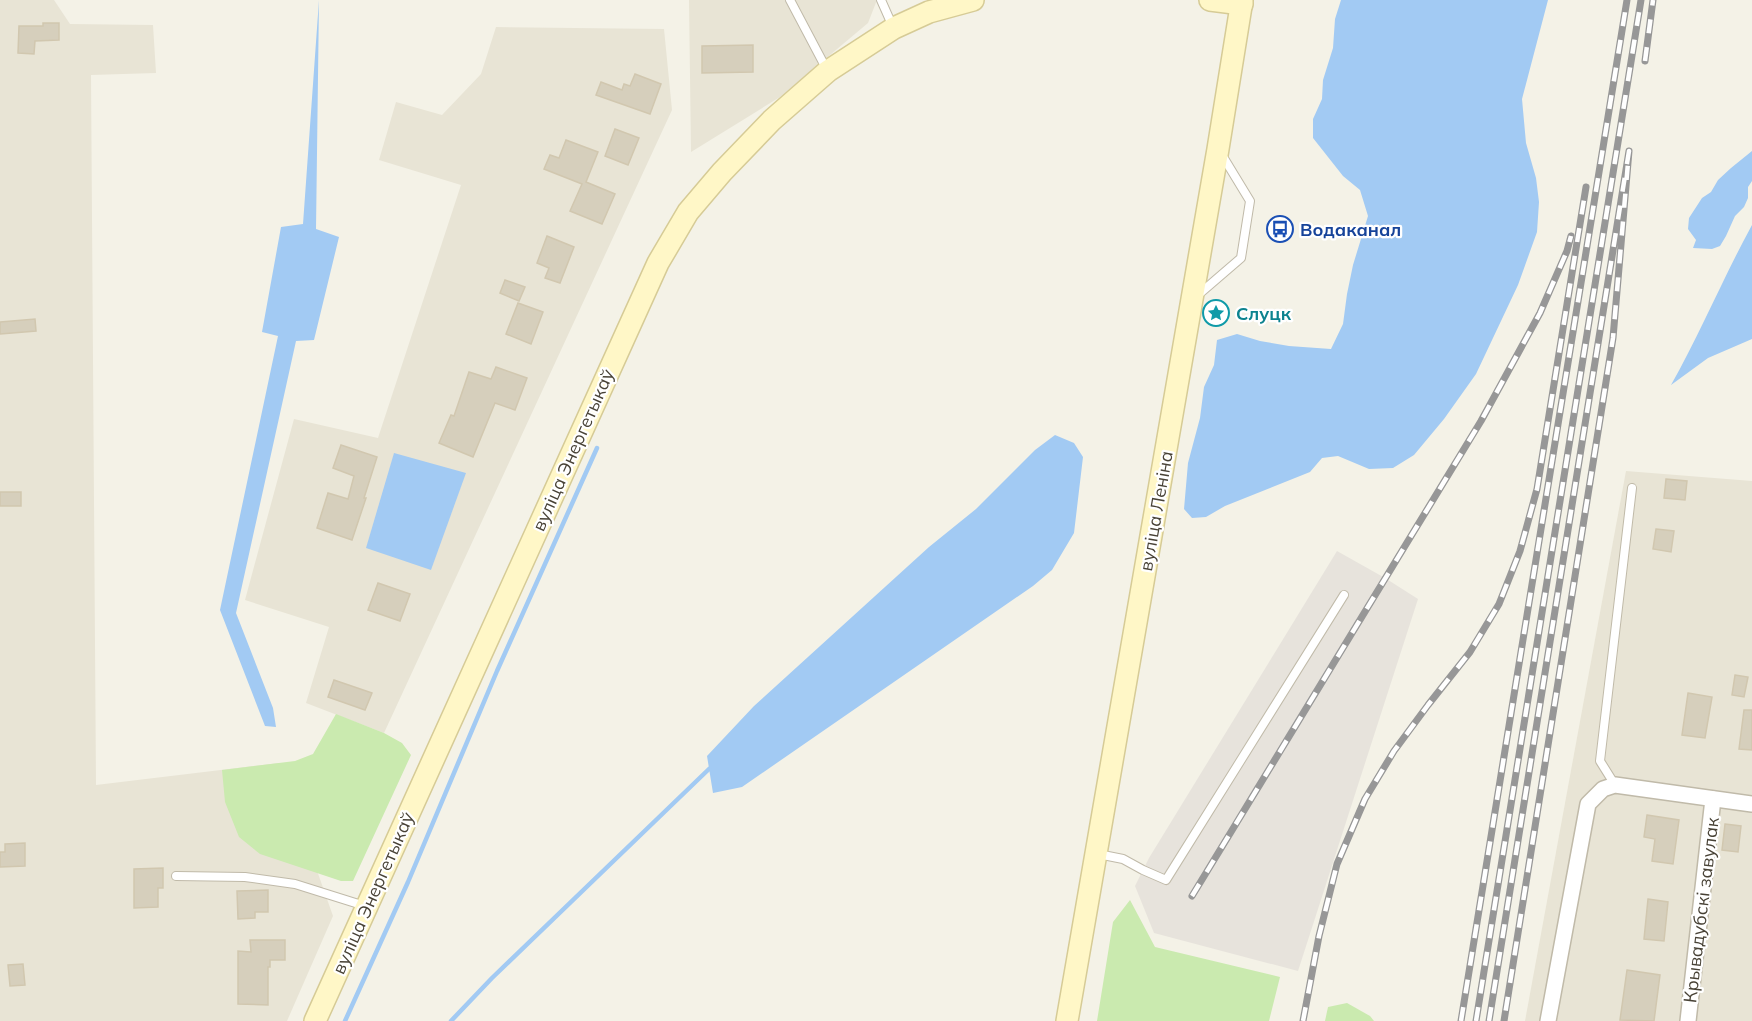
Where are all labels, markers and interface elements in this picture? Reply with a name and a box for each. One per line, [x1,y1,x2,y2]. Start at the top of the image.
bus stop icon: Водаканал [1265,214,1295,244]
place label: Водаканал [1300,218,1401,241]
place icon: Слуцк [1201,298,1231,328]
place label: Слуцк [1236,302,1292,325]
street label: вуліца Энергетыкаў [527,365,619,535]
street label: вуліца Леніна [1134,449,1178,573]
street label: вуліца Энергетыкаў [327,808,419,978]
street label: Крывадубскі завулак [1678,816,1724,1004]

